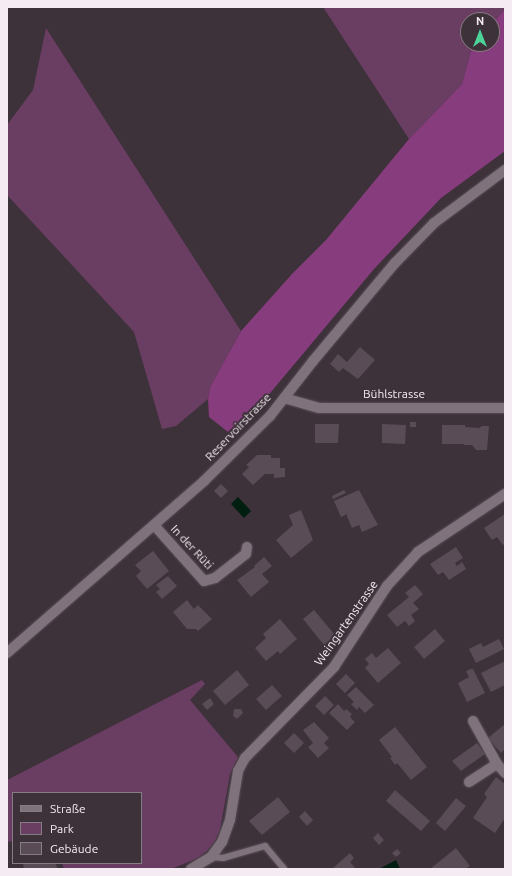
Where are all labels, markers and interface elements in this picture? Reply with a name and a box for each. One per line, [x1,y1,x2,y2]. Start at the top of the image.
north arrow [460,12,500,52]
text: N [476,15,484,27]
street label: Bühlstrasse [363,387,425,401]
street label: Reservoirstrasse [202,390,274,464]
street label: In der Rüti [168,522,216,572]
street label: Weingartenstrasse [311,578,381,668]
legend [12,792,142,864]
text: Straße [50,802,86,815]
text: Park [50,822,74,835]
text: Gebäude [50,842,98,855]

